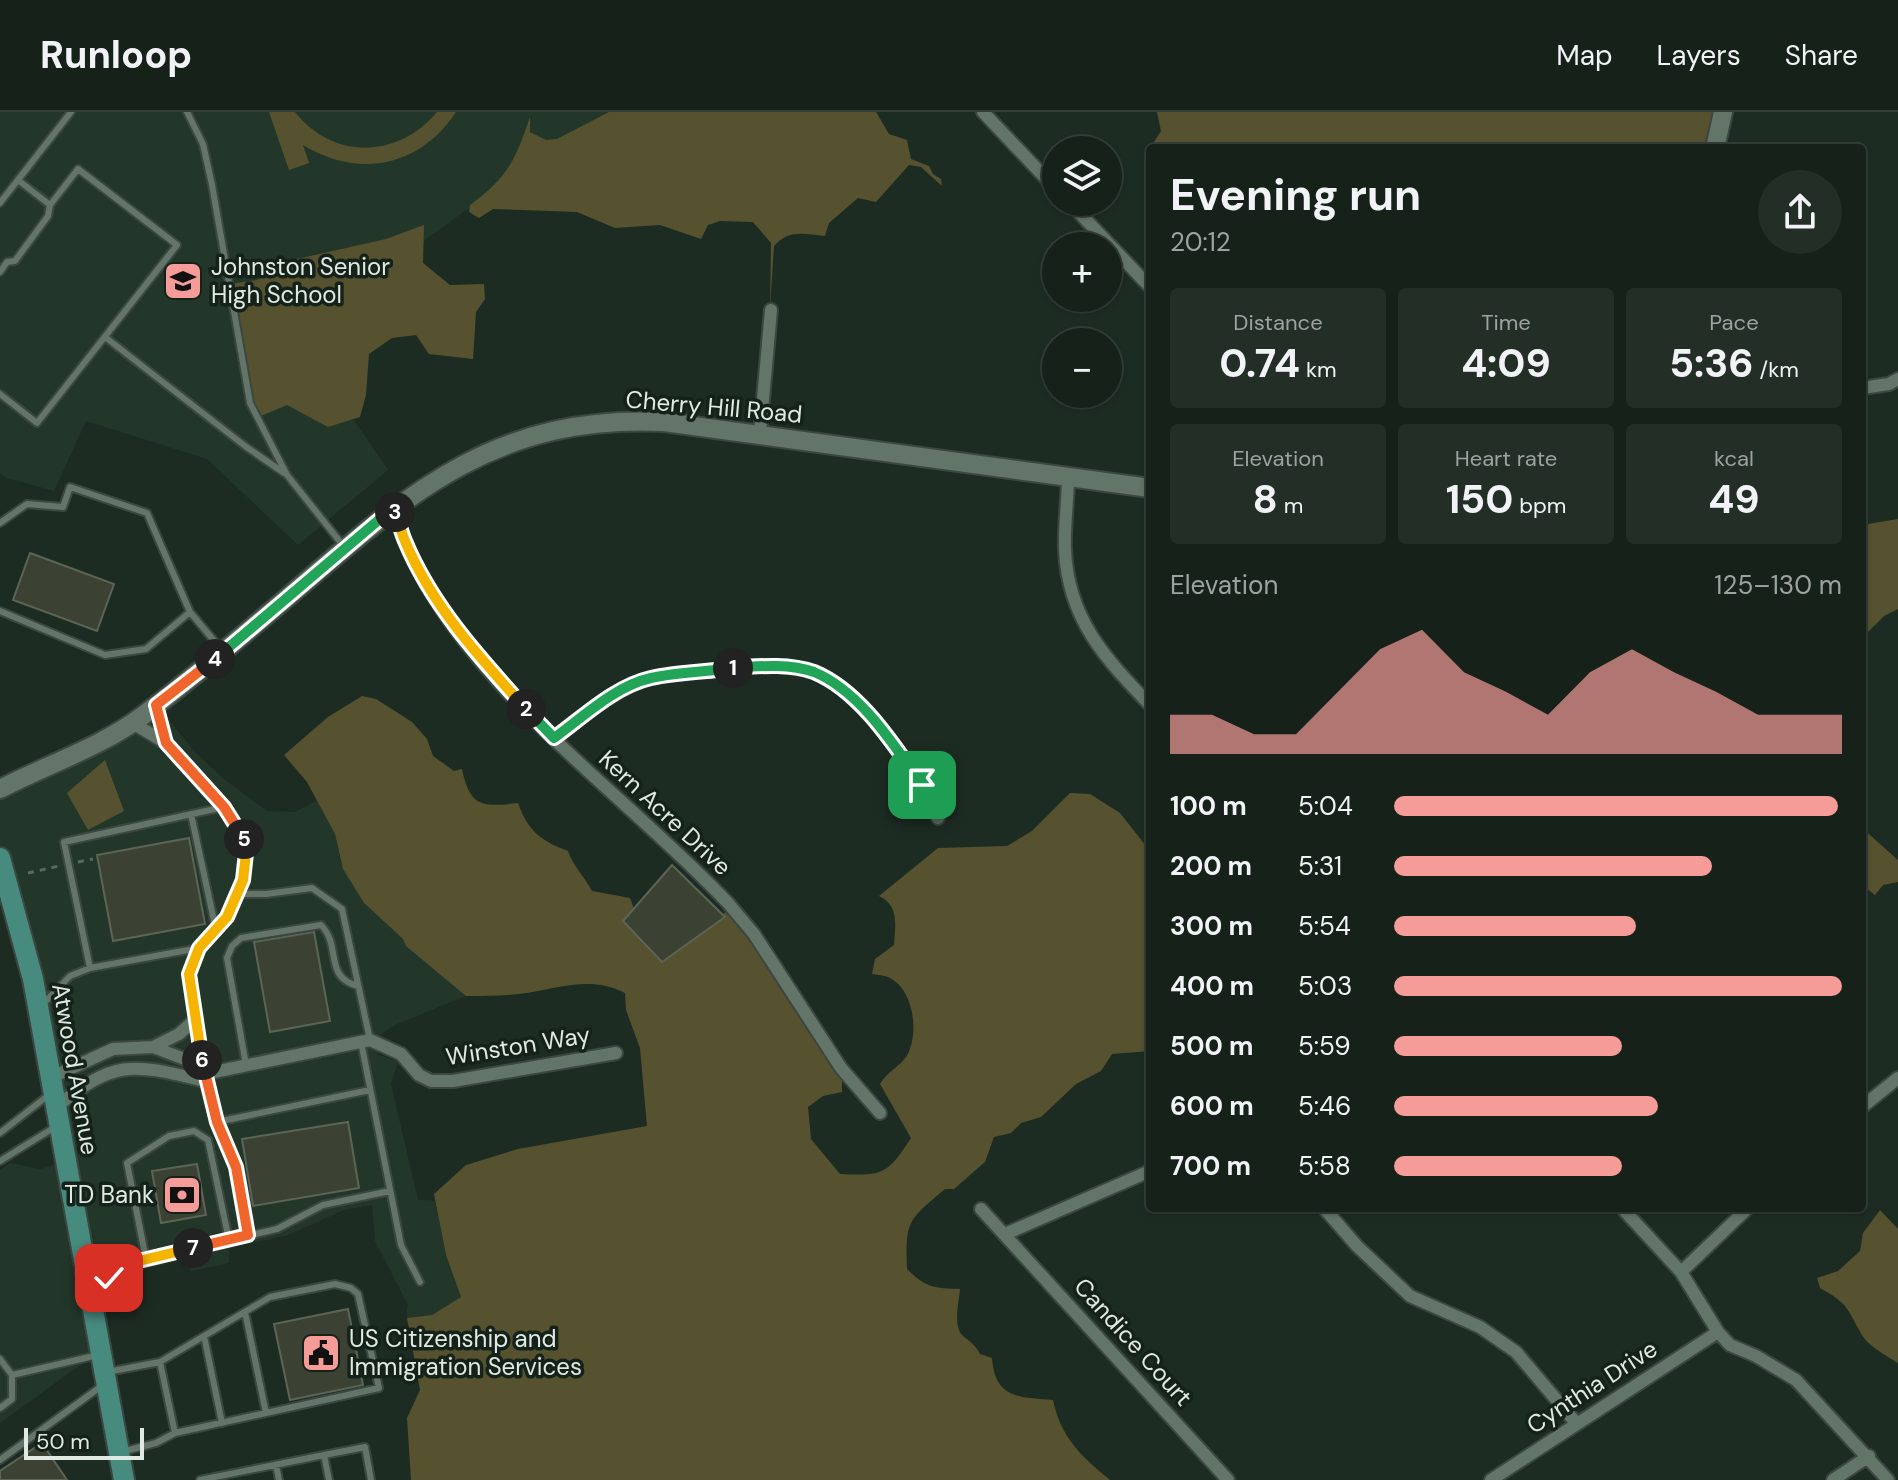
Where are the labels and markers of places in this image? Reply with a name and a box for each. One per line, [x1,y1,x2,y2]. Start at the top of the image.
place label: Johnston Senior High School [211,251,390,310]
school or university icon: Johnston Senior High School [162,260,204,302]
pin: 3 [375,492,415,532]
pin: 4 [195,639,235,679]
pin: 1 [713,648,753,688]
pin: 2 [506,689,546,729]
pin [888,751,956,819]
pin: 5 [224,819,264,859]
pin: 6 [182,1040,222,1080]
bank icon: TD Bank [161,1174,203,1216]
place label: TD Bank [64,1179,154,1210]
pin: 7 [173,1228,213,1268]
pin [75,1244,143,1312]
place label: US Citizenship and Immigration Services [349,1323,582,1382]
public building icon: US Citizenship and Immigration Services [300,1332,342,1374]

